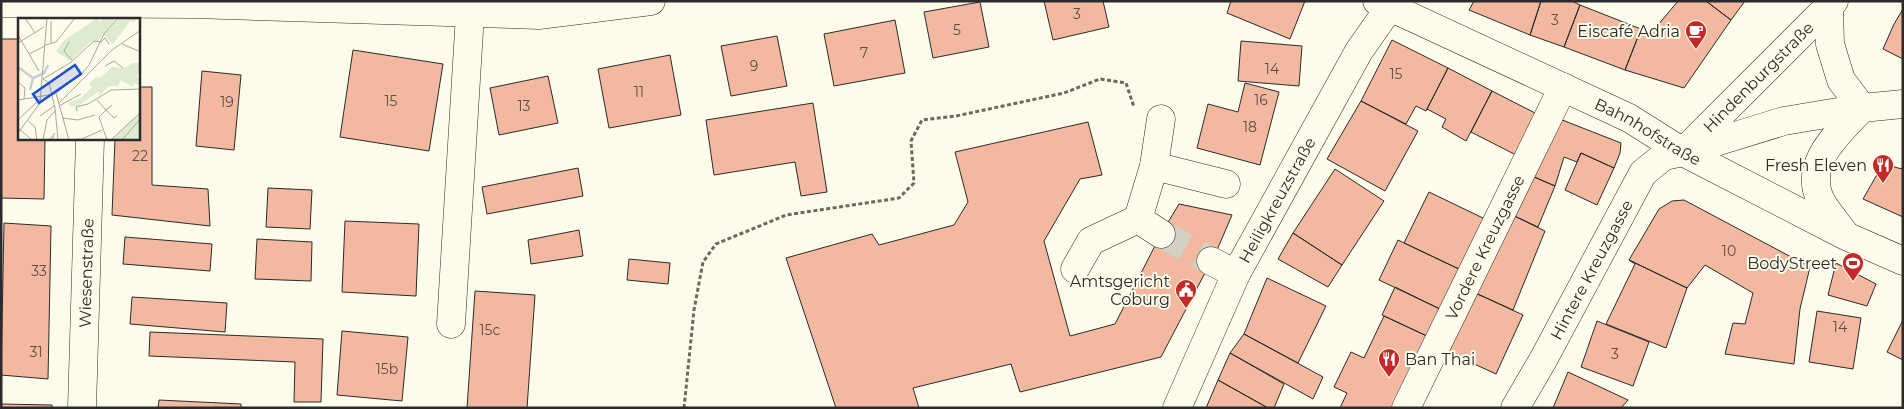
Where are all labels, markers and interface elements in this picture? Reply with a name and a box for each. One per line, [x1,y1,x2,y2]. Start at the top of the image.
house number: 3 [1073,5,1081,23]
house number: 3 [1551,11,1559,29]
inset map [18,18,140,140]
street label: Hindenburgstraße [1699,18,1817,136]
cafe icon: Eiscafé Adria [1684,19,1708,50]
house number: 5 [953,21,961,39]
place label: Eiscafé Adria [1577,22,1680,41]
house number: 7 [860,44,868,62]
house number: 9 [750,57,758,75]
house number: 14 [1265,60,1280,78]
house number: 15 [1390,65,1403,83]
house number: 11 [634,83,644,101]
house number: 16 [1254,91,1268,109]
house number: 15 [385,92,398,110]
house number: 19 [220,93,234,111]
street label: Bahnhofstraße [1592,94,1704,169]
house number: 13 [518,97,531,115]
house number: 18 [1243,118,1257,136]
street label: Heiligkreuzstraße [1235,134,1319,266]
house number: 22 [132,147,148,165]
restaurant icon: Fresh Eleven [1871,153,1895,184]
place label: Fresh Eleven [1765,156,1867,175]
street label: Vordere Kreuzgasse [1441,172,1528,323]
street label: Hintere Kreuzgasse [1546,197,1636,343]
street label: Wiesenstraße [75,218,97,328]
house number: 10 [1722,242,1736,260]
sports icon: BodyStreet [1841,251,1865,282]
place label: BodyStreet [1747,254,1838,273]
house number: 33 [31,262,47,280]
place label: Amtsgericht Coburg [1070,272,1171,309]
public building icon: Amtsgericht Coburg [1174,278,1198,309]
house number: 14 [1833,318,1848,336]
house number: 15c [480,321,501,339]
house number: 31 [30,343,42,361]
house number: 3 [1611,345,1619,363]
restaurant icon: Ban Thai [1377,347,1401,378]
place label: Ban Thai [1405,350,1475,369]
house number: 15b [376,360,398,378]

